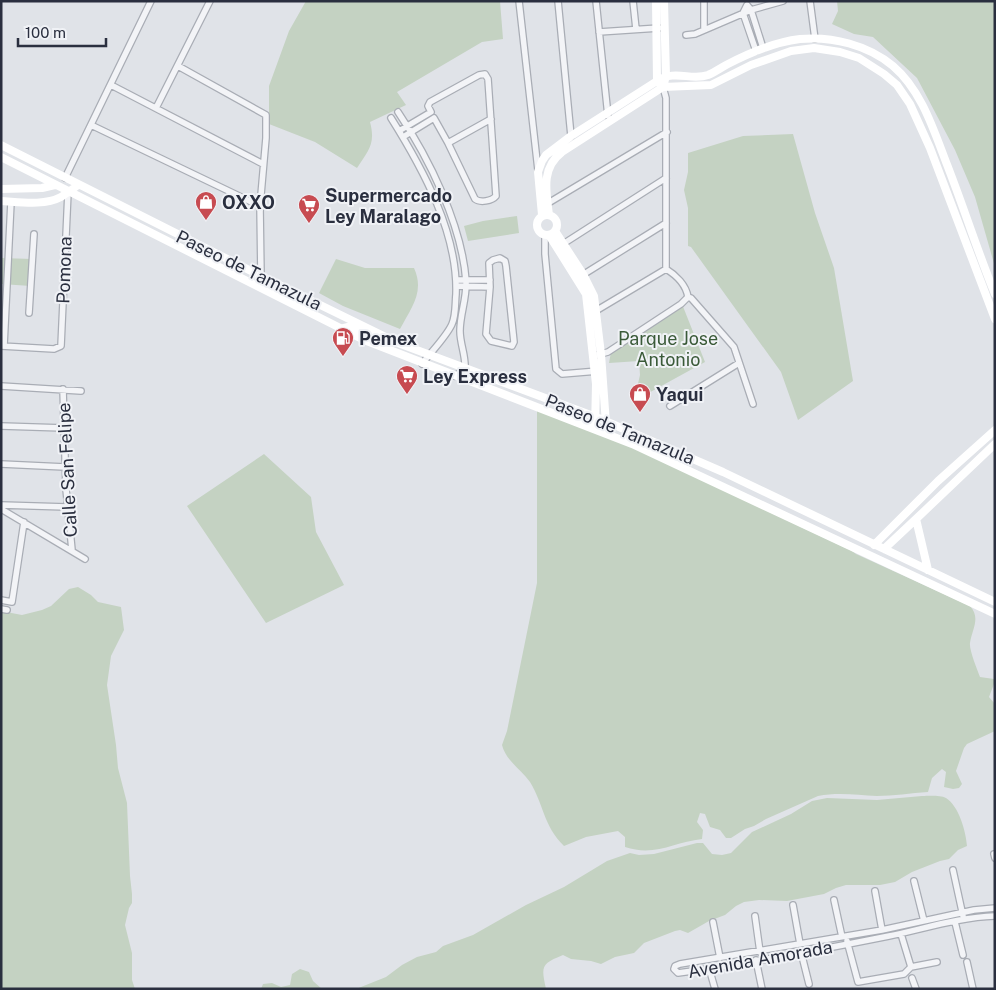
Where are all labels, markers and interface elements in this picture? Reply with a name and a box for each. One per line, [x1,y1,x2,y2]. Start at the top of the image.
scale bar [18,15,105,47]
text: 100 m [25,24,66,41]
place label: Supermercado Ley Maralago [325,185,452,227]
shop icon: OXXO [194,190,218,221]
place label: OXXO [222,192,275,213]
supermarket icon: Supermercado Ley Maralago [297,193,321,224]
street label: Paseo de Tamazula [173,226,325,314]
street label: Pomona [52,236,76,304]
fuel station icon: Pemex [331,326,355,357]
place label: Pemex [359,328,418,349]
park label: Parque Jose Antonio [618,328,718,370]
supermarket icon: Ley Express [395,364,419,395]
place label: Ley Express [423,366,527,387]
shop icon: Yaqui [628,382,652,413]
place label: Yaqui [656,384,703,405]
street label: Paseo de Tamazula [542,389,698,469]
street label: Calle San Felipe [53,402,81,538]
street label: Avenida Amorada [686,936,834,982]

